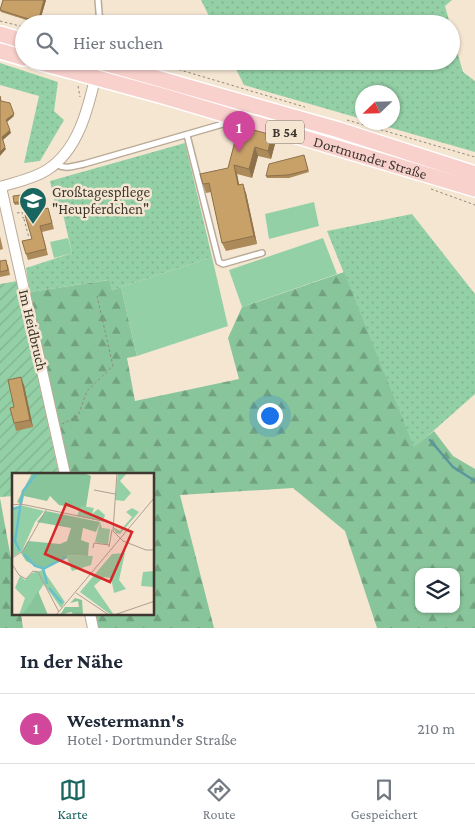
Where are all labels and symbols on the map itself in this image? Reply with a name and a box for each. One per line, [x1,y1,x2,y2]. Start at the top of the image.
north arrow [355,85,400,130]
pin: 1 [223,111,255,152]
road number: B 54 [266,120,304,144]
street label: Dortmunder Straße [312,133,429,182]
place label: Großtagespflege "Heupferdchen" [52,184,150,218]
school or university icon: Großtagespflege "Heupferdchen" [18,186,48,225]
street label: Im Heidbruch [16,288,50,372]
your location [257,403,283,429]
inset map [12,473,155,616]

